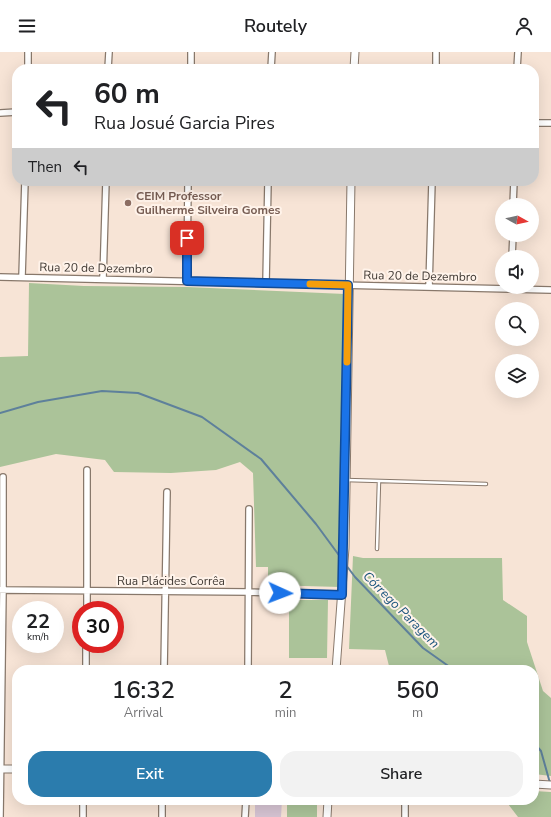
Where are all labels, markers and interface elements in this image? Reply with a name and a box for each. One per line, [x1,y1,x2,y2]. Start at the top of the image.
text: Routely [244,14,307,38]
icon: menu [16,15,38,37]
icon: person [513,15,535,37]
text: 60 m [94,75,160,113]
icon: left [28,80,80,132]
text: Rua Josué Garcia Pires [94,111,275,135]
icon: left [70,156,92,178]
text: Then [28,157,62,177]
place label: CEIM Professor Guilherme Silveira Gomes [136,188,280,218]
marker: CEIM Professor Guilherme Silveira Gomes [123,198,133,208]
north arrow [495,198,539,242]
map controls [495,198,539,398]
pin [170,221,204,255]
icon: arrive [176,227,198,249]
button: sound [495,250,539,294]
street label: Rua 20 de Dezembro [39,259,153,277]
street label: Rua 20 de Dezembro [363,267,477,285]
button: search [495,302,539,346]
button: layers [495,354,539,398]
water label: Córrego Paragem [359,568,443,652]
position arrow [259,572,301,614]
street label: Rua Plácides Corrêa [117,573,225,589]
speed limit sign: 30 [72,601,124,653]
text: 22 [26,608,50,635]
text: km/h [27,630,49,644]
text: 16:32 [112,674,175,706]
text: 2 [278,674,293,706]
text: 560 [396,674,439,706]
text: Arrival [124,704,163,722]
text: min [275,704,296,722]
text: m [412,704,423,722]
button: Exit [28,751,272,797]
button: Share [280,751,523,797]

